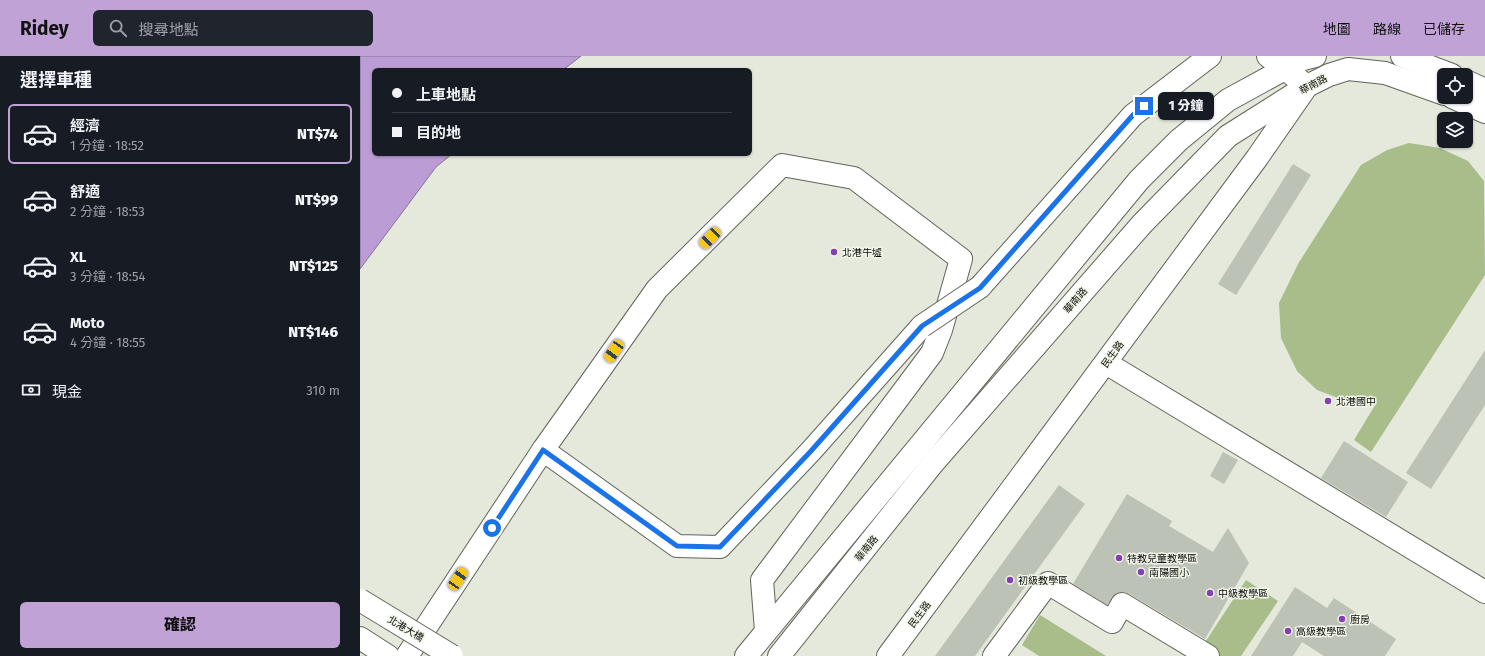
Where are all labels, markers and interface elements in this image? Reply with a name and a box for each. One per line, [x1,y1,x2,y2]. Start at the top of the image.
search box [93,10,373,46]
text: Ridey [20,17,69,40]
icon: search [107,17,129,39]
text: 搜尋地點 [139,21,199,39]
text: 地圖 [1323,21,1351,38]
text: 路線 [1373,21,1401,38]
text: 已儲存 [1423,21,1465,38]
map controls [1437,68,1473,148]
button: locate [1437,68,1473,104]
text: 選擇車種 [20,69,92,91]
street label: 華南路 [1297,73,1330,97]
text: 上車地點 [416,86,476,104]
callout: 1 分鐘 [1158,92,1214,120]
route end [1135,97,1153,115]
text: 1 分鐘 [1168,98,1204,113]
button: layers [1437,112,1473,148]
icon: car [22,116,58,152]
text: 經濟 [70,117,100,135]
text: 目的地 [416,124,461,142]
text: NT$74 [297,125,338,143]
text: 1 分鐘 · 18:52 [70,138,144,153]
icon: car [22,182,58,218]
text: 舒適 [70,183,100,201]
text: NT$99 [295,191,338,209]
text: 2 分鐘 · 18:53 [70,204,145,219]
car [697,225,723,251]
marker: 北港牛墟 [829,247,839,257]
place label: 北港牛墟 [842,247,882,259]
icon: car [22,248,58,284]
text: XL [70,248,86,266]
text: NT$125 [289,257,338,275]
text: 3 分鐘 · 18:54 [70,269,145,284]
street label: 華南路 [1061,285,1090,316]
icon: car [22,314,58,350]
text: Moto [70,314,105,332]
text: NT$146 [288,323,338,341]
text: 4 分鐘 · 18:55 [70,335,145,350]
car [602,338,626,364]
street label: 民生路 [1099,339,1126,370]
icon: cash [20,379,42,401]
text: 現金 [52,383,82,401]
text: 310 m [306,383,340,398]
marker: 北港國中 [1323,396,1333,406]
place label: 北港國中 [1336,396,1376,408]
route start [483,519,501,537]
street label: 華南路 [853,533,881,564]
marker: 特教兒童教學區 [1114,553,1124,563]
place label: 特教兒童教學區 [1127,553,1197,565]
car [446,566,470,592]
marker: 南陽國小 [1136,567,1146,577]
place label: 南陽國小 [1149,567,1189,579]
marker: 初級教學區 [1005,575,1015,585]
place label: 初級教學區 [1018,575,1068,587]
marker: 中級教學區 [1205,588,1215,598]
place label: 中級教學區 [1218,588,1268,600]
street label: 民生路 [906,599,934,630]
button: 確認 [20,602,340,648]
street label: 北港大橋 [385,613,426,644]
marker: 廚房 [1337,614,1347,624]
place label: 廚房 [1350,614,1370,626]
marker: 高級教學區 [1283,626,1293,636]
place label: 高級教學區 [1296,626,1346,638]

